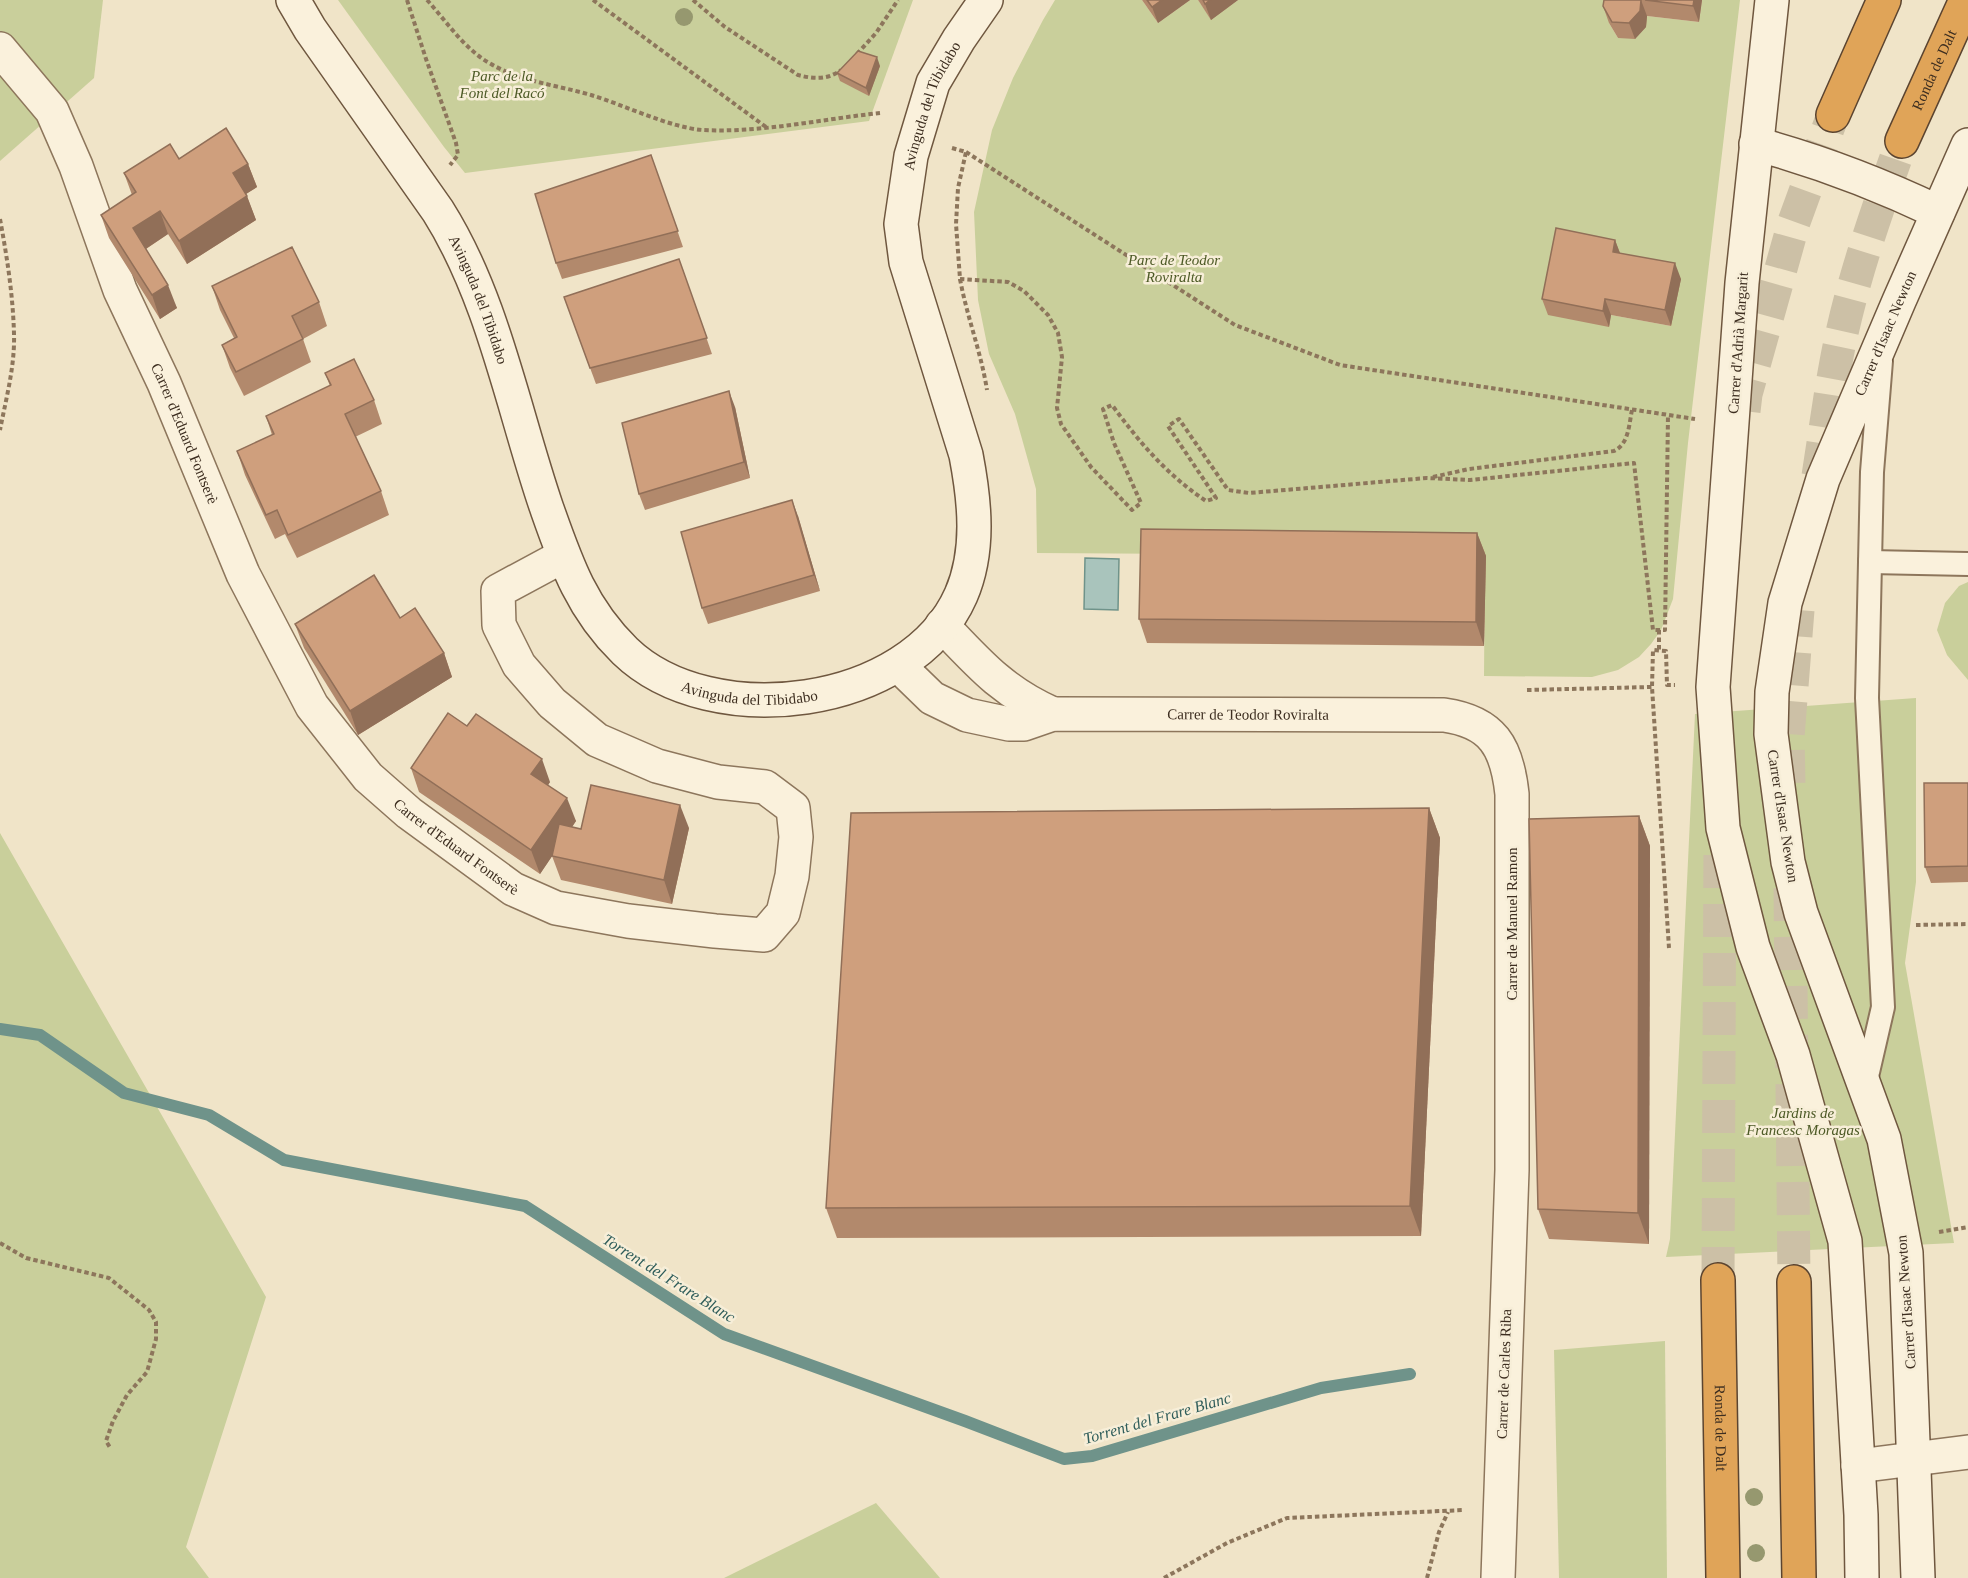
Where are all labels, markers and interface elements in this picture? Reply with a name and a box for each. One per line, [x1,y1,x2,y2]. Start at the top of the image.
street label: Ronda de Dalt [1909,26,1960,113]
street label: Avinguda del Tibidabo [901,39,964,171]
park label: Parc de la Font del Racó [459,68,545,101]
street label: Avinguda del Tibidabo [446,233,511,366]
park label: Parc de Teodor Roviralta [1127,252,1220,285]
street label: Carrer d'Isaac Newton [1851,268,1920,398]
street label: Carrer d'Adrià Margarit [1725,271,1751,415]
street label: Carrer d'Eduard Fontserè [148,361,221,507]
street label: Avinguda del Tibidabo [679,678,819,708]
street label: Carrer de Teodor Roviralta [1167,706,1329,723]
street label: Carrer d'Isaac Newton [1765,748,1801,884]
street label: Carrer d'Eduard Fontserè [391,795,521,898]
street label: Carrer de Manuel Ramon [1504,847,1520,1000]
park label: Jardins de Francesc Moragas [1745,1105,1860,1138]
water label: Torrent del Frare Blanc [600,1230,738,1326]
street label: Carrer d'Isaac Newton [1893,1234,1919,1370]
street label: Carrer de Carles Riba [1494,1308,1514,1439]
street label: Ronda de Dalt [1712,1384,1729,1472]
water label: Torrent del Frare Blanc [1081,1389,1233,1447]

